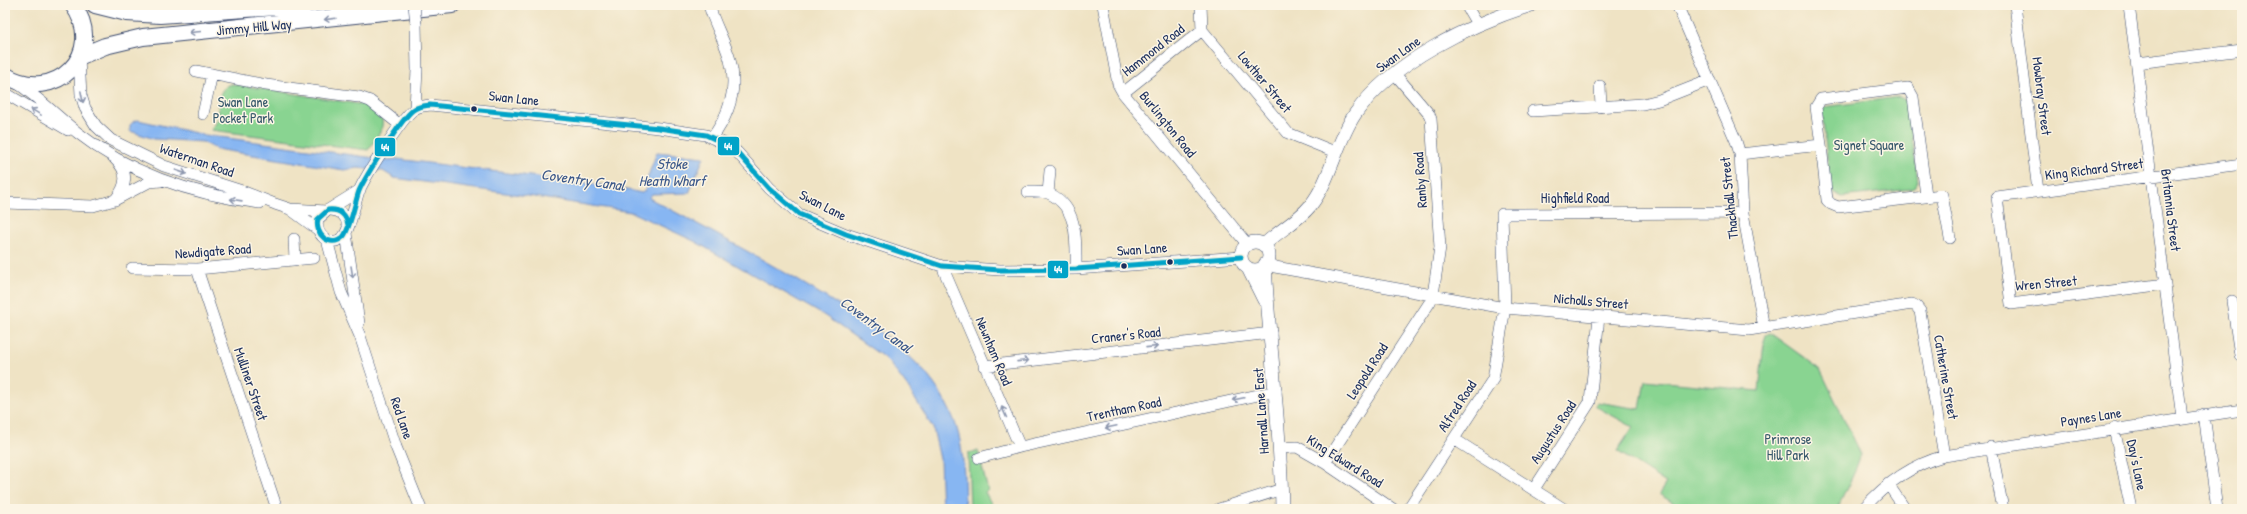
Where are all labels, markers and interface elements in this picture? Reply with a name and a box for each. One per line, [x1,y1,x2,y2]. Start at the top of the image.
street label: Jimmy Hill Way [216,14,293,40]
one-way arrow [324,15,337,23]
street label: Hammond Road [1117,19,1188,80]
one-way arrow [189,29,202,36]
street label: Swan Lane [1372,31,1424,76]
street label: Lowther Street [1234,47,1297,117]
street label: Mowbray Street [2027,56,2057,137]
street label: Swan Lane [488,85,541,110]
street label: Burlington Road [1135,86,1201,162]
one-way arrow [78,91,86,104]
park label: Swan Lane Pocket Park [213,92,274,127]
unlabelled marker [469,104,479,114]
one-way arrow [30,108,42,116]
park label: Signet Square [1834,135,1905,155]
line badge: 44 [717,136,740,156]
line badge: 44 [374,137,396,157]
street label: Waterman Road [157,138,237,181]
text: 44 [724,139,732,153]
text: 44 [381,140,389,154]
street label: Ranby Road [1408,151,1432,209]
water label: Stoke Heath Wharf [639,153,708,191]
street label: King Richard Street [2044,153,2145,185]
street label: Thackhall Street [1715,156,1742,240]
water label: Coventry Canal [540,163,627,196]
street label: Britannia Street [2157,168,2186,252]
one-way arrow [175,169,188,176]
street label: Swan Lane [796,185,850,225]
street label: Highfield Road [1541,188,1610,208]
one-way arrow [230,196,243,204]
street label: Swan Lane [1116,237,1168,260]
street label: Newdigate Road [174,238,252,264]
unlabelled marker [1165,257,1175,267]
line badge: 44 [1047,260,1069,279]
unlabelled marker [1119,261,1129,271]
text: 44 [1054,262,1062,276]
one-way arrow [348,265,356,278]
street label: Wren Street [2014,270,2078,295]
street label: Nicholls Street [1553,288,1629,313]
water label: Coventry Canal [836,291,917,359]
street label: Newnham Road [971,314,1018,389]
street label: Craner's Road [1090,321,1162,348]
street label: Catherine Street [1930,333,1963,421]
street label: Leopold Road [1341,339,1393,403]
one-way arrow [1145,343,1158,351]
street label: Mulliner Street [230,345,273,423]
one-way arrow [1016,358,1029,365]
street label: Harnall Lane East [1248,367,1273,455]
street label: Alfred Road [1433,376,1481,435]
street label: Trentham Road [1085,391,1163,426]
street label: Red Lane [386,394,419,442]
one-way arrow [1232,396,1245,404]
street label: Augustus Road [1525,396,1581,467]
street label: Paynes Lane [2059,402,2123,432]
one-way arrow [1000,406,1008,418]
one-way arrow [1105,424,1118,432]
park label: Primrose Hill Park [1765,429,1812,464]
street label: King Edward Road [1303,430,1388,493]
street label: Day's Lane [2122,438,2152,493]

